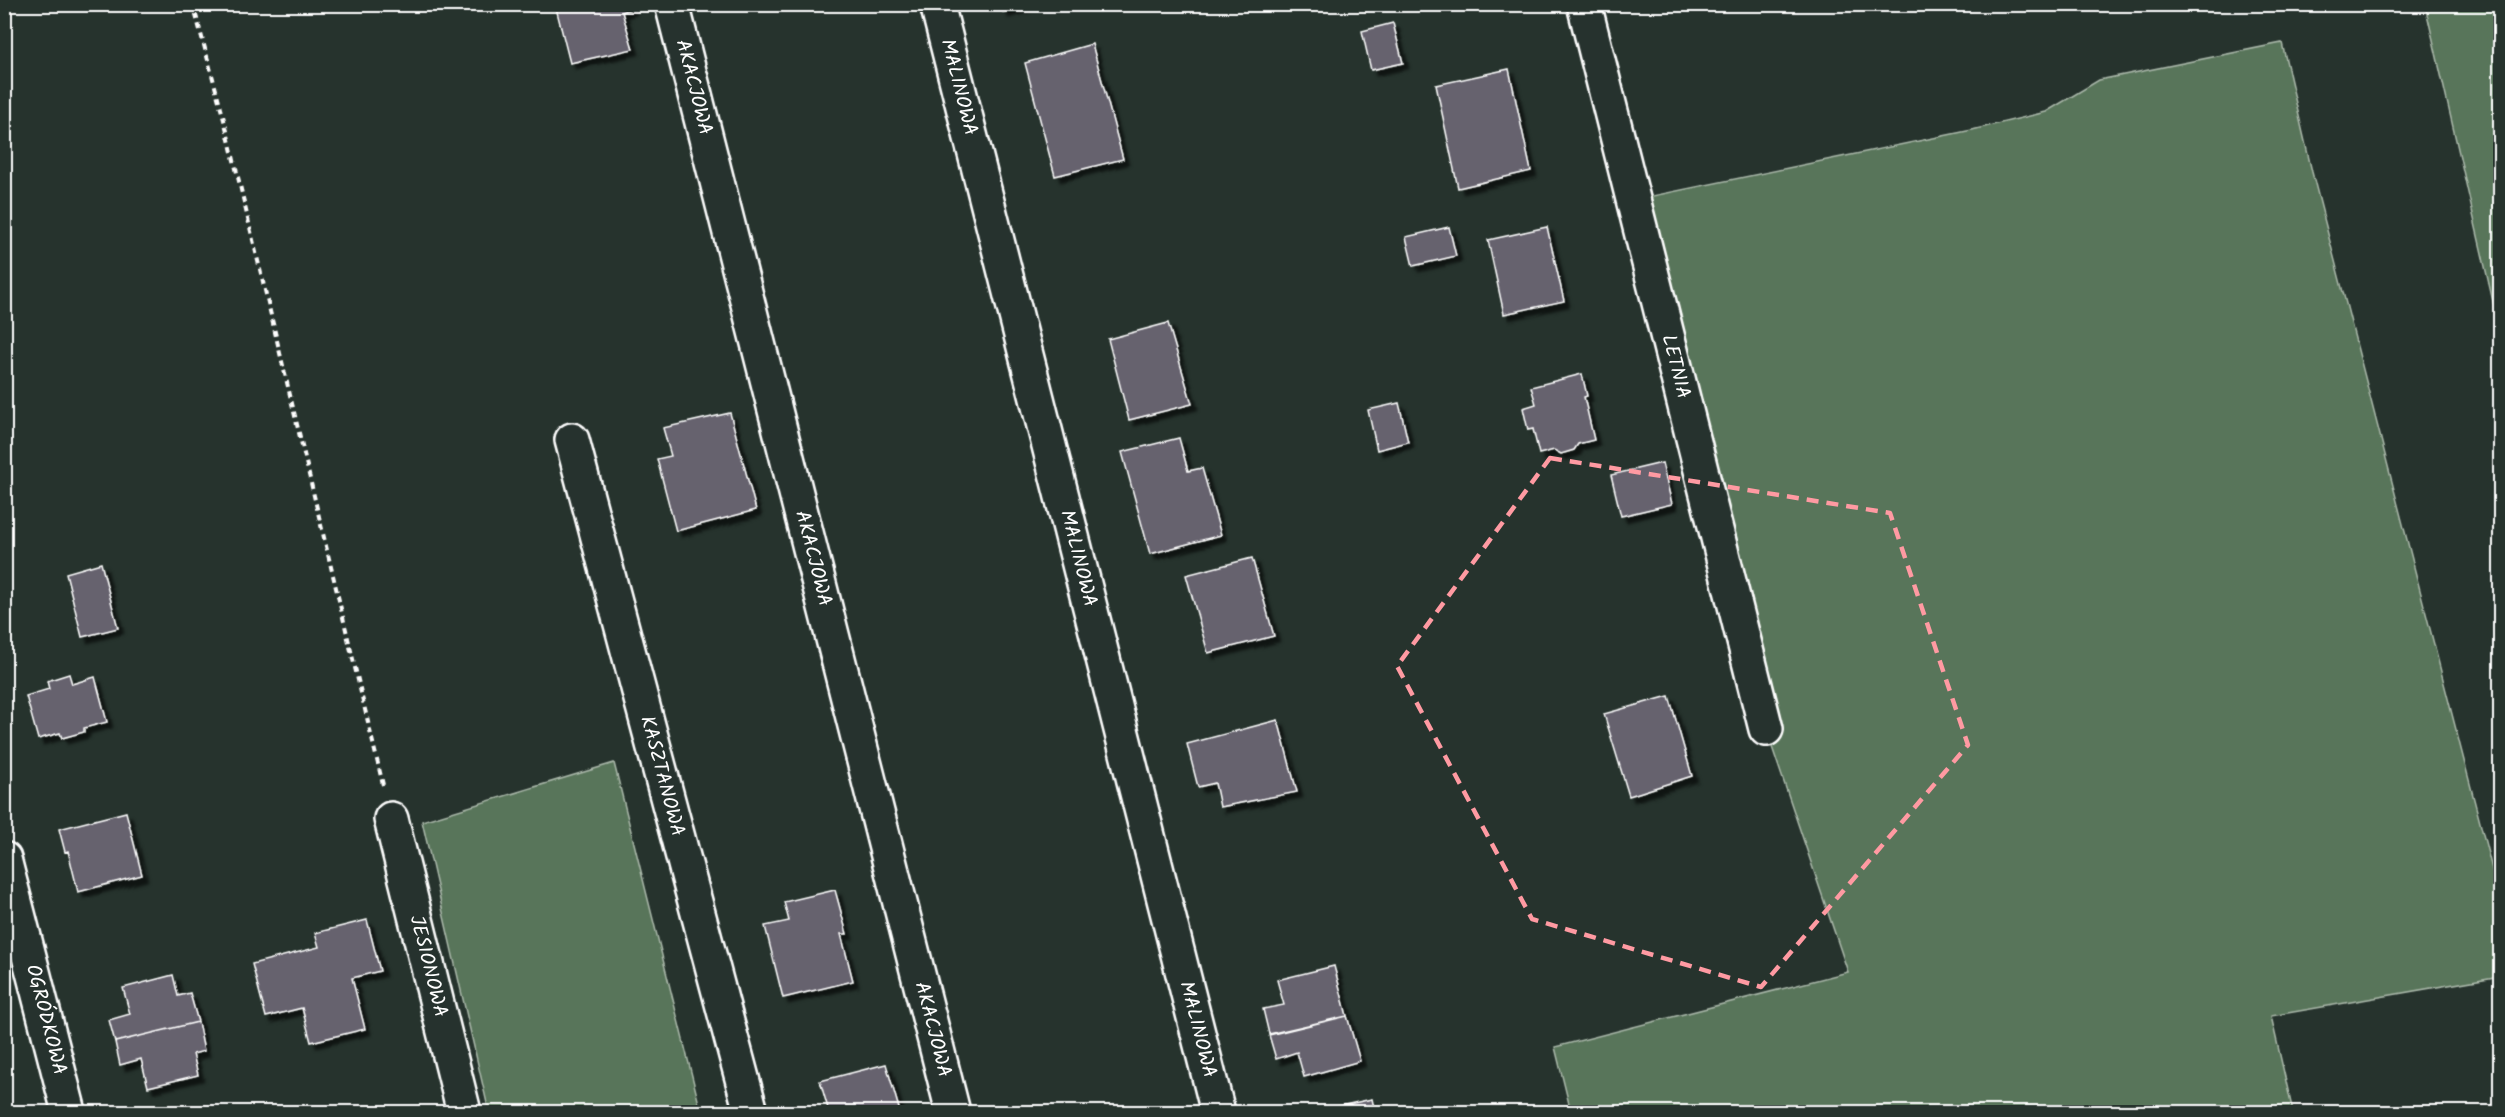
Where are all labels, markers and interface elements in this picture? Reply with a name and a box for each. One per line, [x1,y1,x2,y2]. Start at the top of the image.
street label: AKACJOWA [666,36,721,139]
street label: MALINOWA [931,36,986,139]
street label: LETNIA [1652,331,1699,402]
street label: AKACJOWA [785,507,840,610]
street label: MALINOWA [1050,507,1105,610]
street label: KASZTANOWA [630,712,693,840]
street label: JESIONOWA [400,912,456,1021]
street label: OGRÓDKOWA [16,961,75,1079]
street label: AKACJOWA [905,978,960,1081]
street label: MALINOWA [1169,978,1225,1081]

